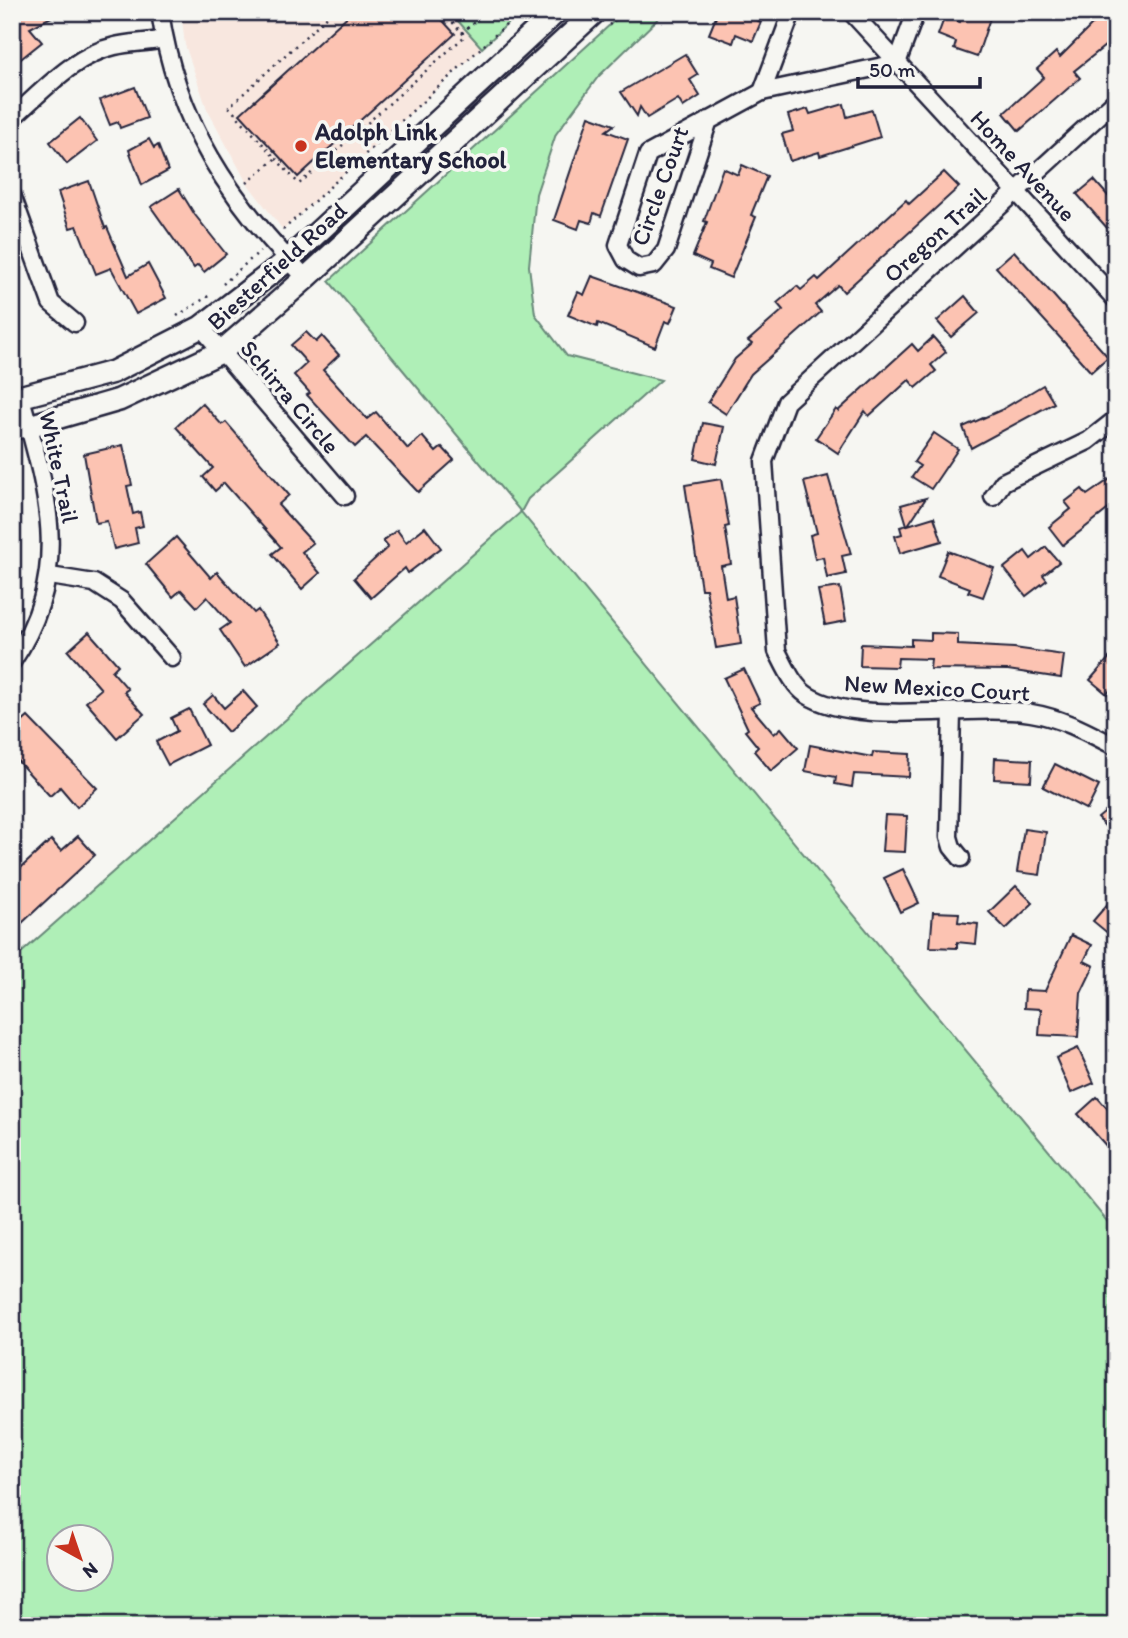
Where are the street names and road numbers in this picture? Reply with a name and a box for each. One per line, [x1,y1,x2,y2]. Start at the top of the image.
street label: Home Avenue [964,104,1082,228]
street label: Circle Court [625,122,695,250]
street label: Oregon Trail [877,181,992,288]
street label: Biesterfield Road [201,195,352,336]
street label: Schirra Circle [234,334,346,459]
street label: White Trail [33,408,86,526]
street label: New Mexico Court [843,668,1031,707]

